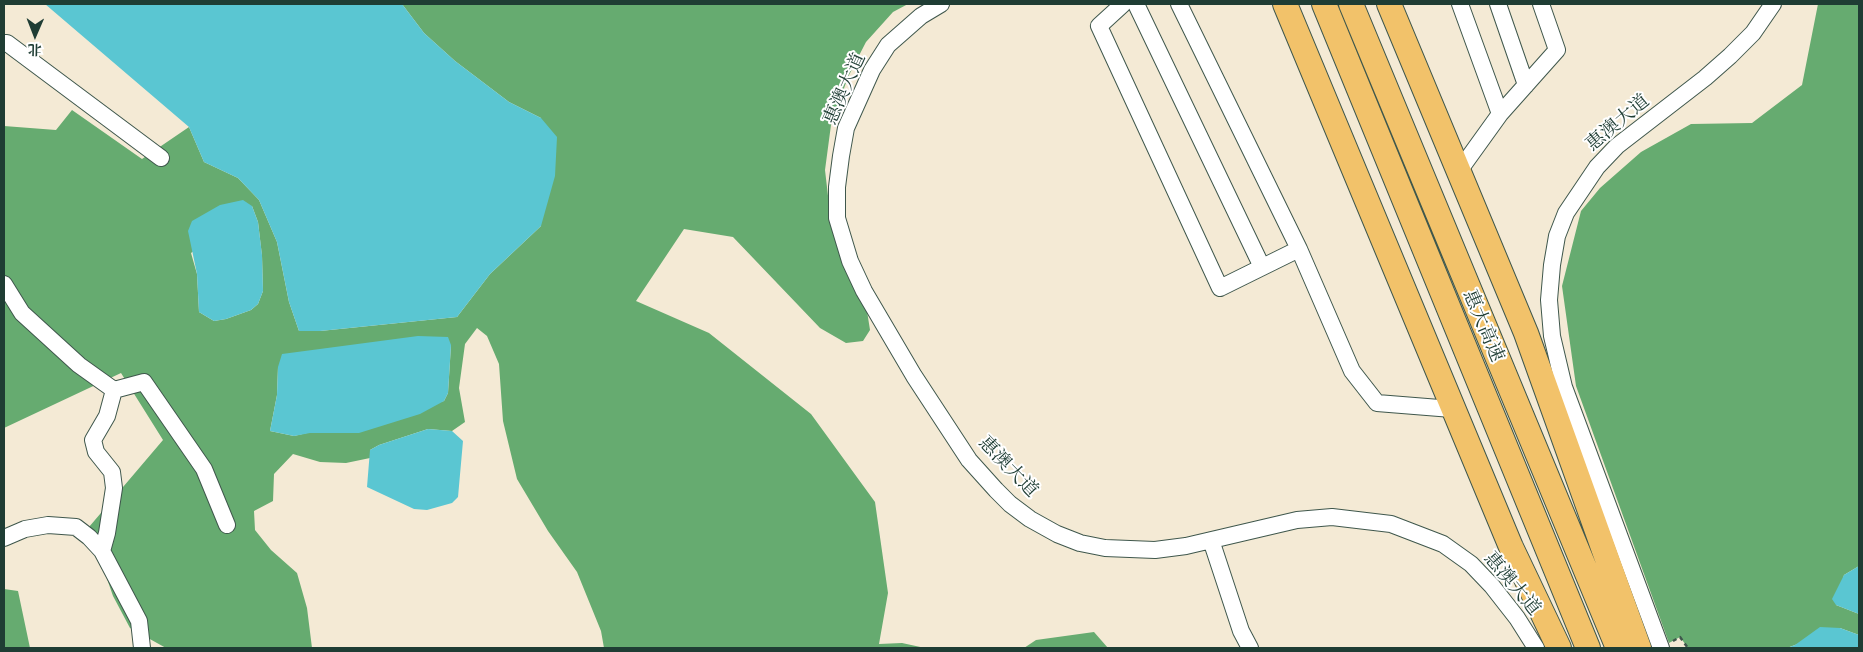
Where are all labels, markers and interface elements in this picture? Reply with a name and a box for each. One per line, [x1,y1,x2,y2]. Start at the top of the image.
north arrow [10,10,60,60]
text: 北 [28,41,42,59]
street label: 惠澳大道 [819,50,871,128]
street label: 惠澳大道 [1582,90,1654,156]
street label: 惠大高速 [1458,287,1508,365]
street label: 惠澳大道 [973,432,1043,502]
street label: 惠澳大道 [1479,548,1545,620]

